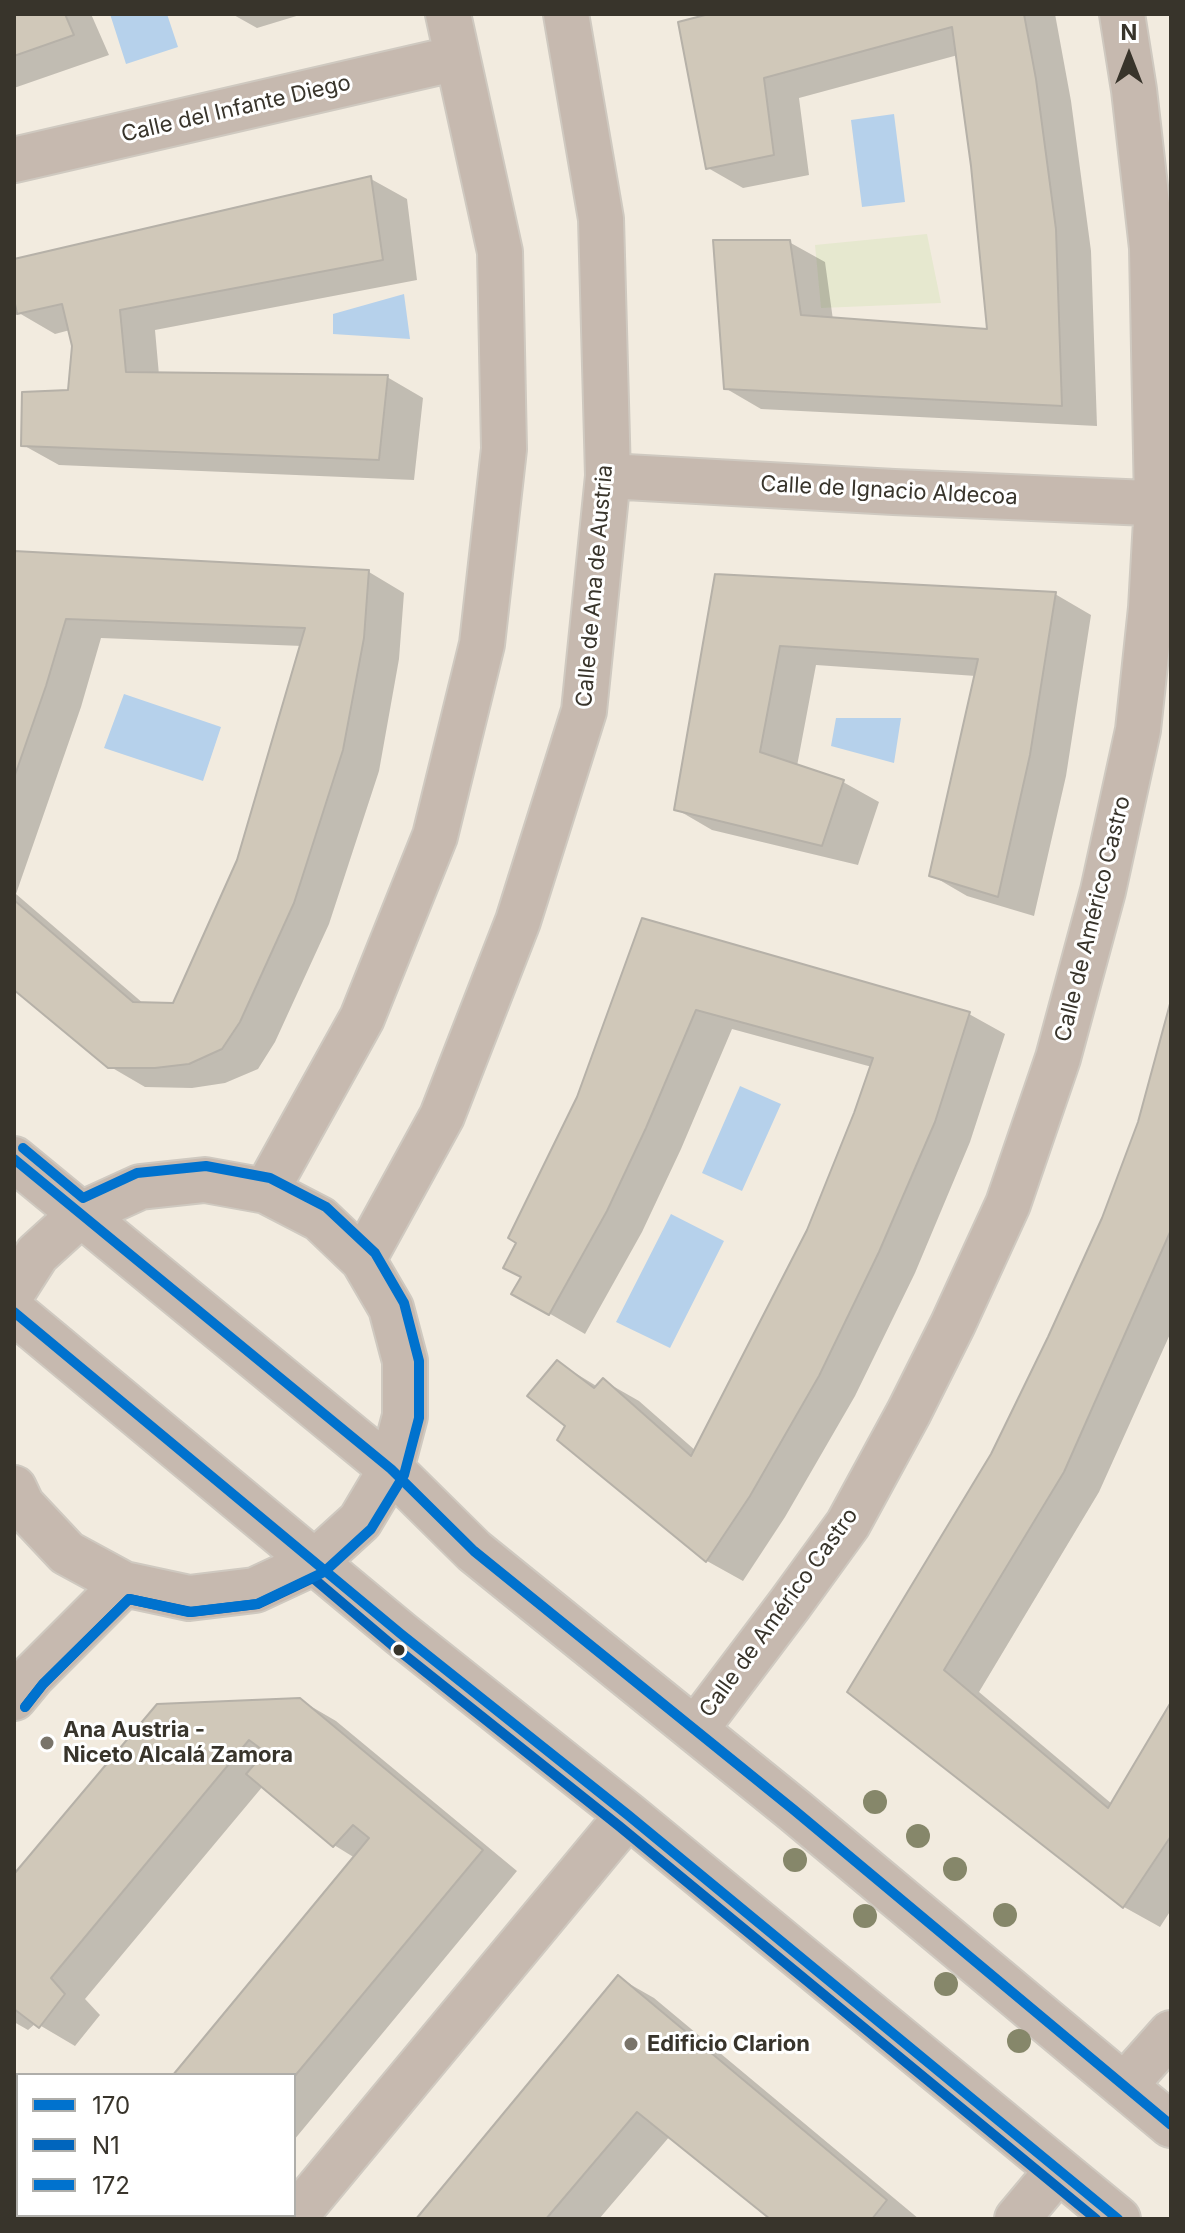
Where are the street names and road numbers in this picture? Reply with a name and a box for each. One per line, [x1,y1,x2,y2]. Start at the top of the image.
street label: Calle del Infante Diego [119,70,353,148]
street label: Calle de Ana de Austria [571,464,619,708]
street label: Calle de Ignacio Aldecoa [760,471,1018,511]
street label: Calle de Américo Castro [1050,794,1136,1044]
street label: Calle de Américo Castro [694,1503,864,1723]

